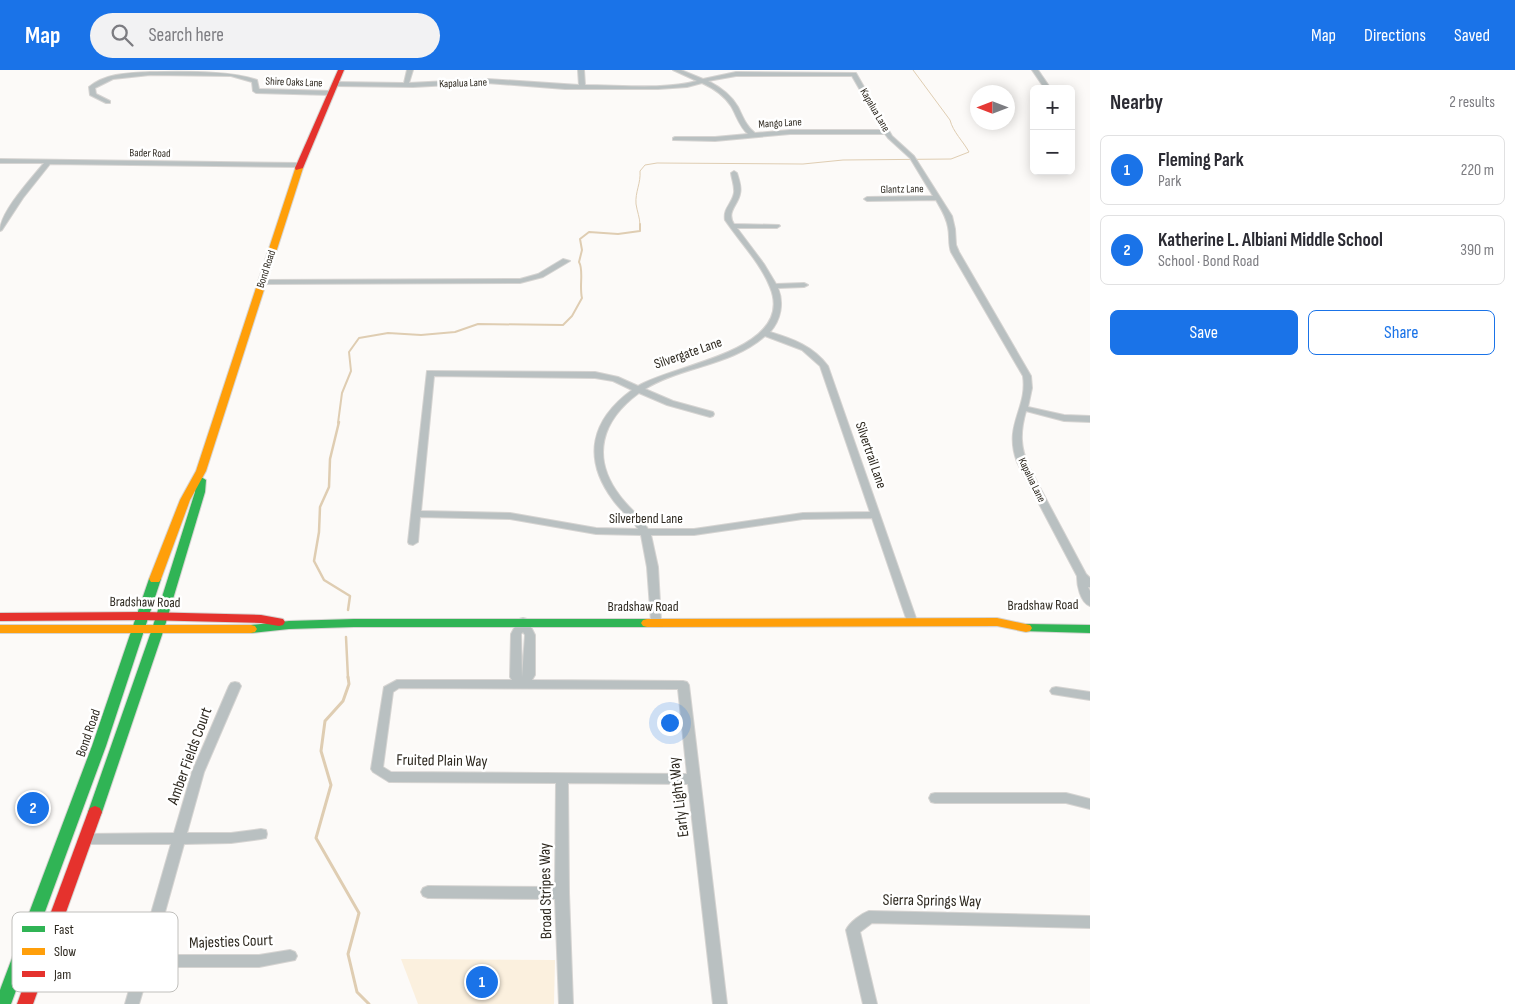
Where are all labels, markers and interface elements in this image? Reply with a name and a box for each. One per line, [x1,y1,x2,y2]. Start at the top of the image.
search box [90,13,440,58]
text: Map [25,21,60,50]
icon: search [108,21,136,49]
text: Search here [148,24,224,47]
text: Map [1311,25,1336,46]
text: Directions [1364,25,1426,46]
text: Saved [1454,25,1490,46]
street label: Shire Oaks Lane [265,75,323,89]
street label: Kapalua Lane [439,76,487,90]
north arrow [970,85,1015,130]
map controls [1030,85,1075,175]
button: + [1030,85,1075,130]
street label: Kapalua Lane [857,86,893,134]
text: Nearby [1110,90,1163,115]
text: 2 results [1449,93,1495,112]
street label: Mango Lane [758,115,802,131]
button: − [1030,130,1075,175]
street label: Bader Road [129,146,171,160]
text: Fleming Park [1158,149,1244,172]
text: 1 [1124,161,1130,180]
text: 220 m [1461,161,1494,180]
text: Park [1158,172,1181,191]
street label: Glantz Lane [880,182,924,196]
text: Katherine L. Albiani Middle School [1158,229,1383,252]
text: 2 [1123,241,1131,260]
text: 390 m [1460,241,1494,260]
street label: Bond Road [254,248,278,289]
text: School · Bond Road [1158,252,1259,271]
button: Save [1110,310,1298,355]
button: Share [1308,310,1495,355]
street label: Silvergate Lane [652,333,724,373]
street label: Silvertrail Lane [852,419,890,491]
street label: Kapalua Lane [1016,456,1048,504]
street label: Silverbend Lane [609,510,683,527]
street label: Bradshaw Road [109,593,181,611]
street label: Bradshaw Road [1007,596,1079,614]
street label: Bradshaw Road [608,598,679,615]
street label: Amber Fields Court [163,705,216,808]
street label: Bond Road [72,707,104,759]
your location [657,710,683,736]
street label: Fruited Plain Way [396,751,488,771]
street label: Early Light Way [665,756,693,838]
pin: 2 [17,789,49,827]
street label: Broad Stripes Way [536,843,556,939]
street label: Sierra Springs Way [883,891,981,911]
legend [12,912,178,992]
text: Fast [54,921,74,938]
street label: Majesties Court [189,931,273,953]
text: Slow [54,943,76,960]
pin: 1 [466,963,498,1001]
text: Jam [53,966,71,983]

